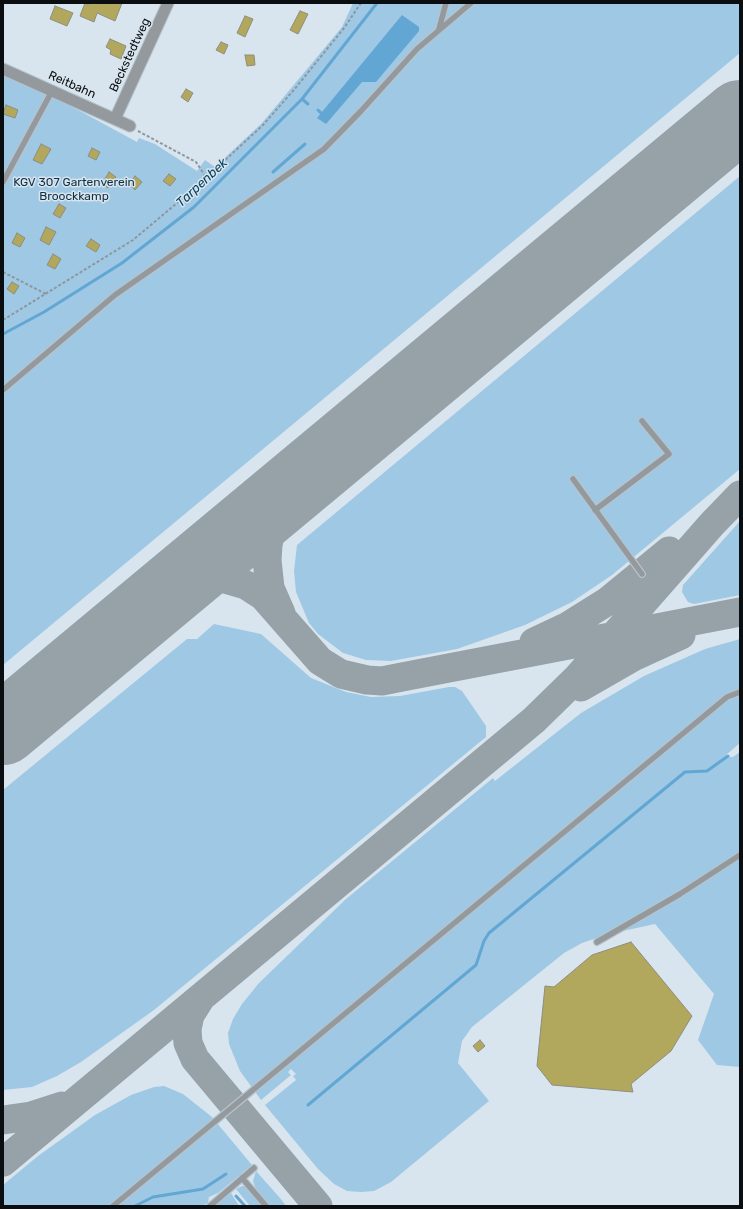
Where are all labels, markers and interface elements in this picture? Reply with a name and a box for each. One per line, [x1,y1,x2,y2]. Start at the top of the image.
street label: Beckstedtweg [107,16,153,94]
street label: Reitbahn [46,68,98,102]
water label: Tarpenbek [173,155,231,211]
park label: KGV 307 Gartenverein Broockkamp [13,176,135,204]

